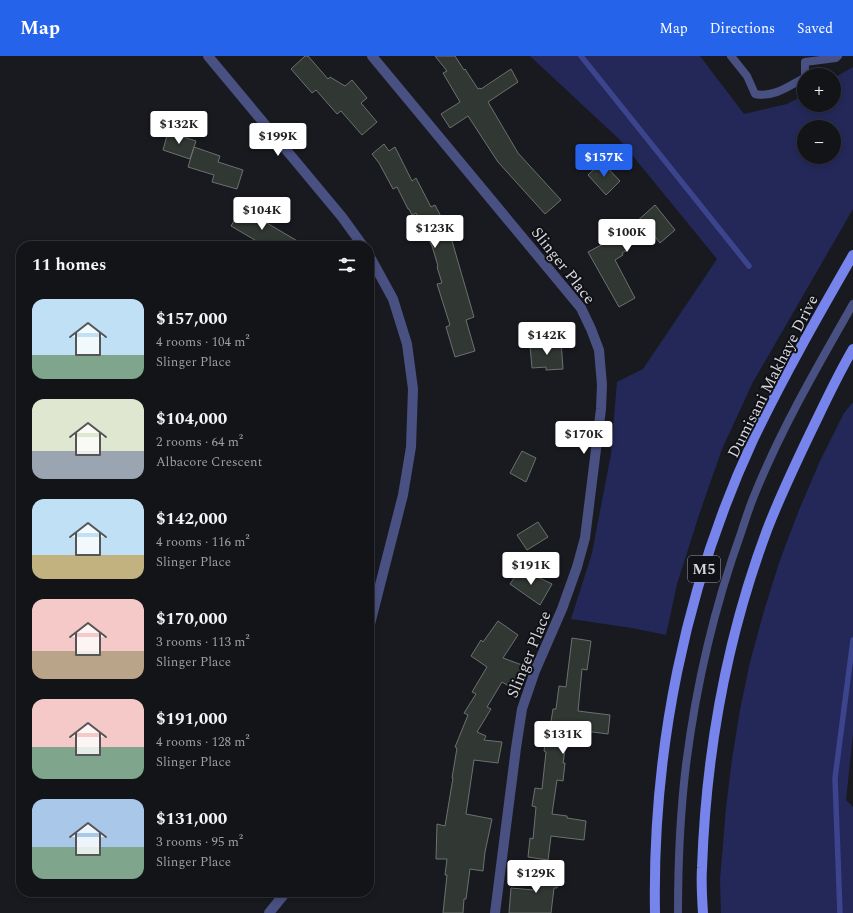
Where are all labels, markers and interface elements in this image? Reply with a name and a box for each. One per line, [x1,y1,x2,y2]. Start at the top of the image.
text: Map [20,14,60,43]
text: Map [660,18,688,39]
text: Directions [710,18,775,39]
text: Saved [797,18,833,39]
map controls [797,68,841,164]
button: + [797,68,841,112]
pin: $132K [151,111,207,145]
text: $132K [159,114,199,134]
button: − [797,120,841,164]
pin: $199K [250,123,306,157]
text: $199K [258,126,298,146]
pin: $157K [576,144,632,178]
text: $157K [584,147,624,167]
pin: $104K [234,197,290,231]
text: $104K [242,200,282,220]
pin: $123K [407,215,463,249]
text: $123K [415,218,455,238]
pin: $100K [599,219,655,253]
street label: Slinger Place [525,222,601,309]
text: $100K [607,222,647,242]
text: 11 homes [32,252,106,278]
icon: filters [336,254,358,276]
street label: Dumisani Makhaye Drive [721,291,825,462]
text: $157,000 [156,306,227,332]
icon: home [64,315,112,363]
pin: $142K [519,322,575,356]
text: $142K [527,325,567,345]
text: 4 rooms · 104 m² [156,332,250,352]
text: Slinger Place [156,352,231,372]
text: $104,000 [156,406,227,432]
icon: home [64,415,112,463]
pin: $170K [556,421,612,455]
text: $170K [564,424,604,444]
text: 2 rooms · 64 m² [156,432,243,452]
text: Albacore Crescent [156,452,262,472]
text: $142,000 [156,506,227,532]
icon: home [64,515,112,563]
text: 4 rooms · 116 m² [156,532,250,552]
text: Slinger Place [156,552,231,572]
pin: $191K [503,552,559,586]
text: $191K [511,555,551,575]
road number: M5 [688,556,720,582]
text: $170,000 [156,606,227,632]
street label: Slinger Place [501,607,557,702]
icon: home [64,615,112,663]
text: 3 rooms · 113 m² [156,632,250,652]
text: Slinger Place [156,652,231,672]
text: $191,000 [156,706,227,732]
icon: home [64,715,112,763]
pin: $131K [535,721,591,755]
text: $131K [543,724,583,744]
text: 4 rooms · 128 m² [156,732,250,752]
text: Slinger Place [156,752,231,772]
text: $131,000 [156,806,227,832]
icon: home [64,815,112,863]
text: 3 rooms · 95 m² [156,832,243,852]
text: Slinger Place [156,852,231,872]
pin: $129K [508,860,564,894]
text: $129K [516,863,556,883]

